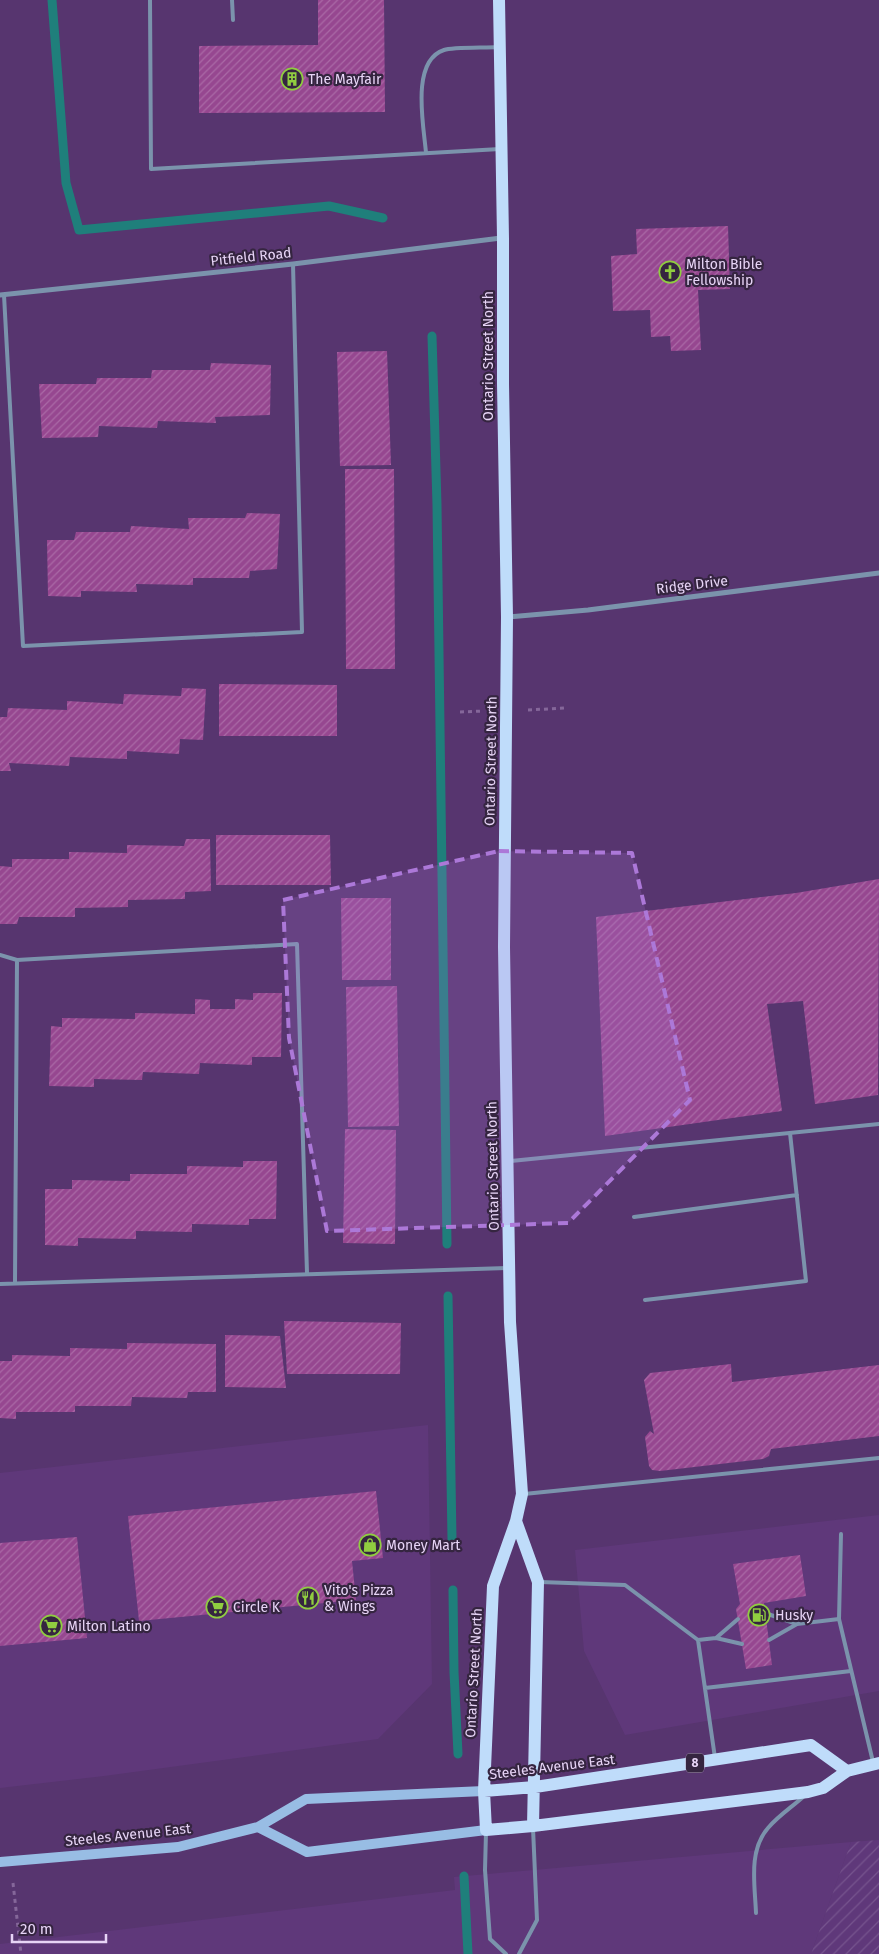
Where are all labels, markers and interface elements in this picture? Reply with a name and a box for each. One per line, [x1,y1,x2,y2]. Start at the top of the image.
building icon: The Mayfair [280,67,304,91]
place label: The Mayfair [308,71,382,88]
street label: Pitfield Road [210,244,292,270]
place label: Milton Bible Fellowship [686,256,762,289]
church icon: Milton Bible Fellowship [658,260,682,284]
street label: Ontario Street North [480,291,497,421]
street label: Ridge Drive [655,572,729,598]
street label: Ontario Street North [481,696,501,826]
street label: Ontario Street North [483,1101,503,1231]
shop icon: Money Mart [358,1533,382,1557]
place label: Money Mart [386,1537,461,1554]
place label: Vito's Pizza & Wings [324,1582,394,1615]
restaurant icon: Vito's Pizza & Wings [296,1586,320,1610]
supermarket icon: Circle K [205,1595,229,1619]
place label: Circle K [233,1599,281,1616]
fuel station icon: Husky [747,1603,771,1627]
place label: Husky [775,1607,813,1624]
street label: Ontario Street North [462,1608,486,1738]
supermarket icon: Milton Latino [39,1614,63,1638]
place label: Milton Latino [67,1618,151,1635]
street label: Steeles Avenue East [488,1751,617,1783]
road number: 8 [686,1754,704,1772]
street label: Steeles Avenue East [64,1820,193,1850]
scale bar [12,1912,106,1944]
text: 20 m [20,1920,53,1938]

